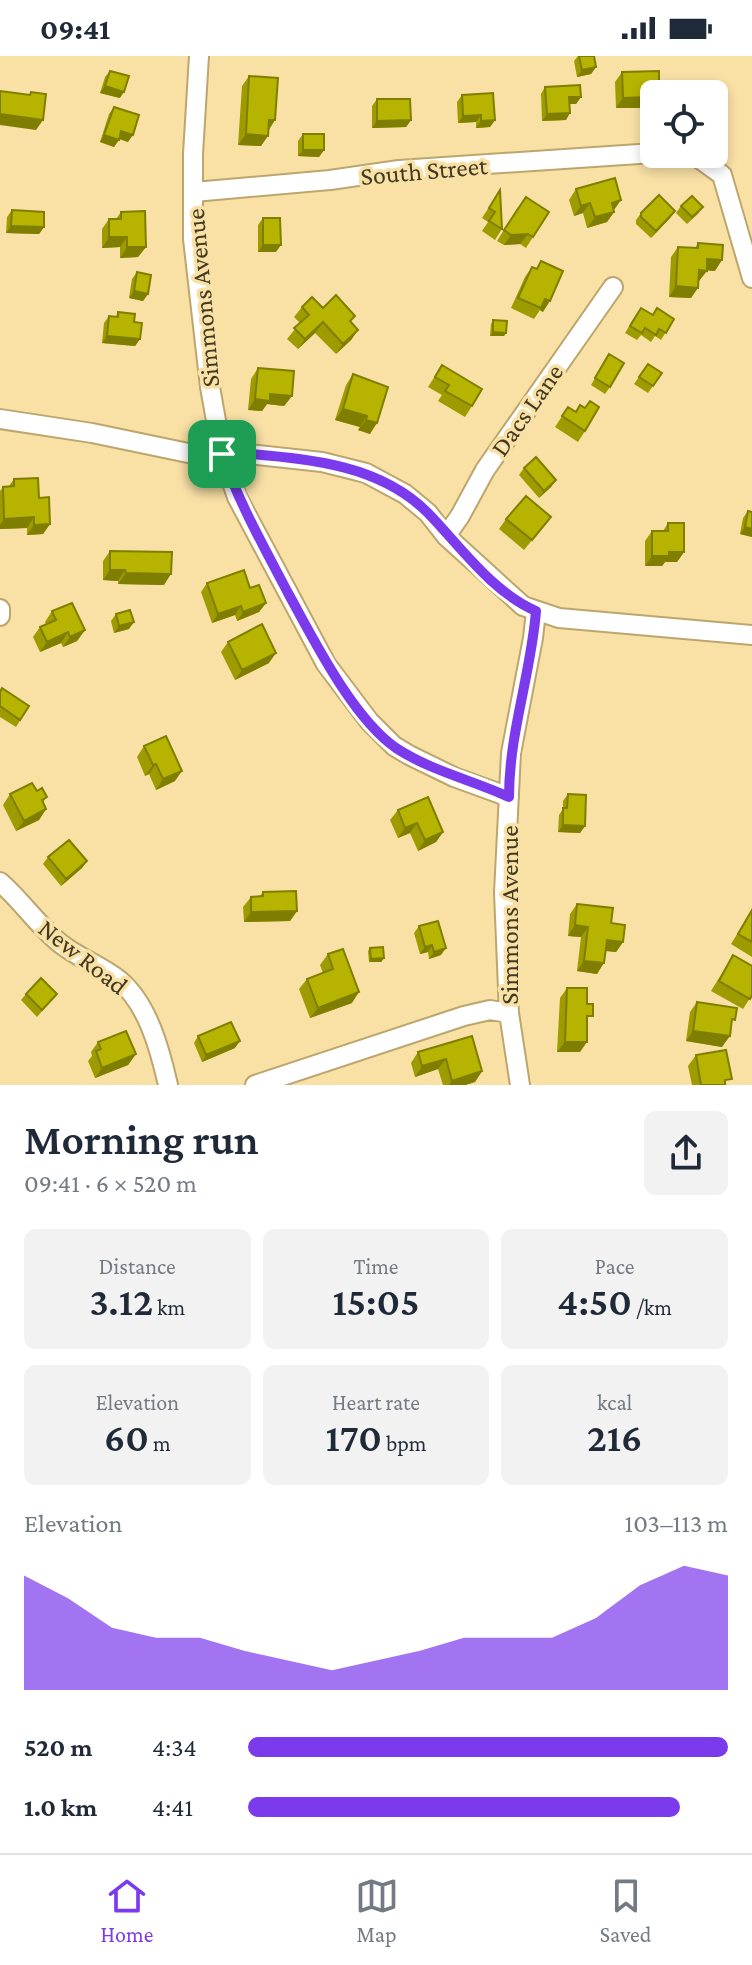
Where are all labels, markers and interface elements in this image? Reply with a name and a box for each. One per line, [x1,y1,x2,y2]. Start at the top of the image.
text: 09:41 [40,12,110,45]
map controls [640,80,728,168]
button: locate [640,80,728,168]
street label: South Street [359,151,489,191]
street label: Simmons Avenue [181,207,225,389]
street label: Dacs Lane [485,358,569,462]
pin [188,420,256,488]
icon: arrive [200,432,244,476]
street label: Simmons Avenue [495,825,524,1005]
street label: New Road [33,913,134,1001]
button: share [644,1111,728,1195]
text: Morning run [24,1115,259,1163]
text: 09:41 · 6 × 520 m [24,1169,197,1198]
text: Distance [99,1254,176,1279]
text: Time [353,1254,399,1279]
text: Pace [595,1254,634,1279]
text: 3.12 [89,1279,153,1324]
text: 15:05 [333,1279,419,1324]
text: 4:50 [557,1279,632,1324]
text: km [153,1295,185,1320]
text: /km [632,1295,672,1320]
text: Elevation [96,1390,179,1415]
text: Heart rate [332,1390,420,1415]
text: kcal [597,1390,632,1415]
text: 60 [104,1415,149,1460]
text: 170 [326,1415,382,1460]
text: 216 [587,1415,642,1460]
text: m [149,1431,171,1456]
text: bpm [382,1431,426,1456]
text: Elevation [24,1509,122,1538]
text: 103–113 m [625,1509,728,1538]
text: 520 m [24,1733,92,1762]
text: 4:34 [152,1733,197,1762]
text: 1.0 km [24,1793,97,1822]
text: 4:41 [152,1793,193,1822]
tab: Home [101,1874,153,1947]
tab: Map [355,1874,399,1947]
tab: Saved [600,1874,651,1947]

